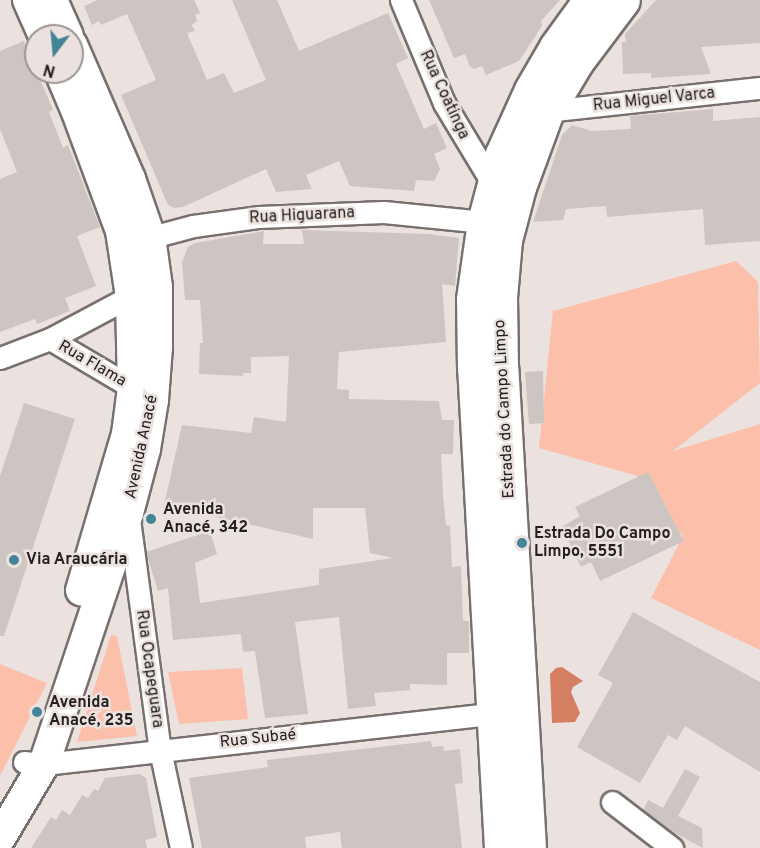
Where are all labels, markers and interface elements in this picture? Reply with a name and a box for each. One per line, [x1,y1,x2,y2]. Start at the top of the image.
north arrow [24,24,84,84]
street label: Rua Coatinga [415,47,473,143]
text: N [41,58,58,81]
street label: Rua Miguel Varca [592,84,716,116]
street label: Rua Higuarana [249,204,355,228]
street label: Estrada do Campo Limpo [491,319,519,499]
street label: Rua Flama [54,337,130,391]
street label: Avenida Anacé [122,393,162,501]
place label: Avenida Anacé, 342 [163,500,248,538]
marker: Avenida Anacé, 342 [144,512,158,526]
place label: Estrada Do Campo Limpo, 5551 [534,524,671,562]
marker: Estrada Do Campo Limpo, 5551 [515,536,529,550]
place label: Via Araucária [26,550,128,570]
marker: Via Araucária [7,553,21,567]
street label: Rua Ocapeguara [131,609,167,729]
place label: Avenida Anacé, 235 [49,693,134,731]
marker: Avenida Anacé, 235 [30,705,44,719]
street label: Rua Subaé [219,725,297,753]

